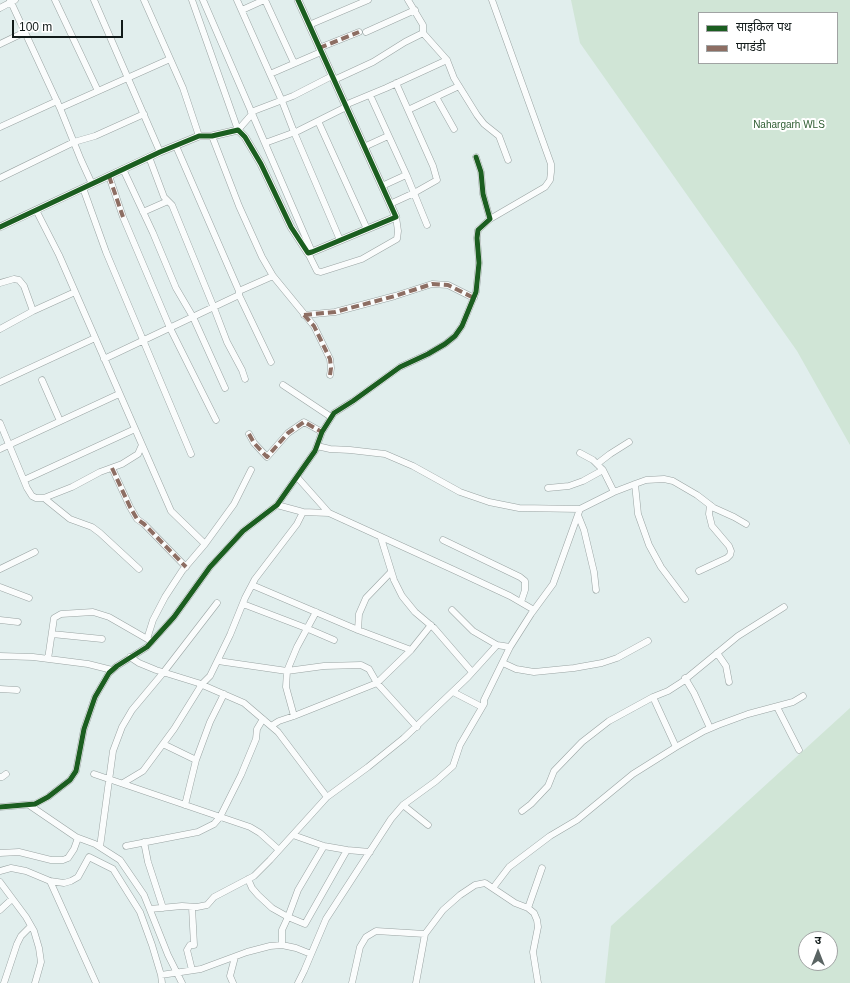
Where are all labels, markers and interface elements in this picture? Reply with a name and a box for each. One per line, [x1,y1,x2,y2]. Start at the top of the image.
scale bar [14,12,125,38]
legend [698,12,838,64]
text: 100 m [19,20,52,34]
text: साइकिल पथ [736,20,791,34]
text: पगडंडी [736,40,766,54]
park label: Nahargarh WLS [753,119,825,131]
north arrow [798,931,838,971]
text: उ [815,934,821,946]

